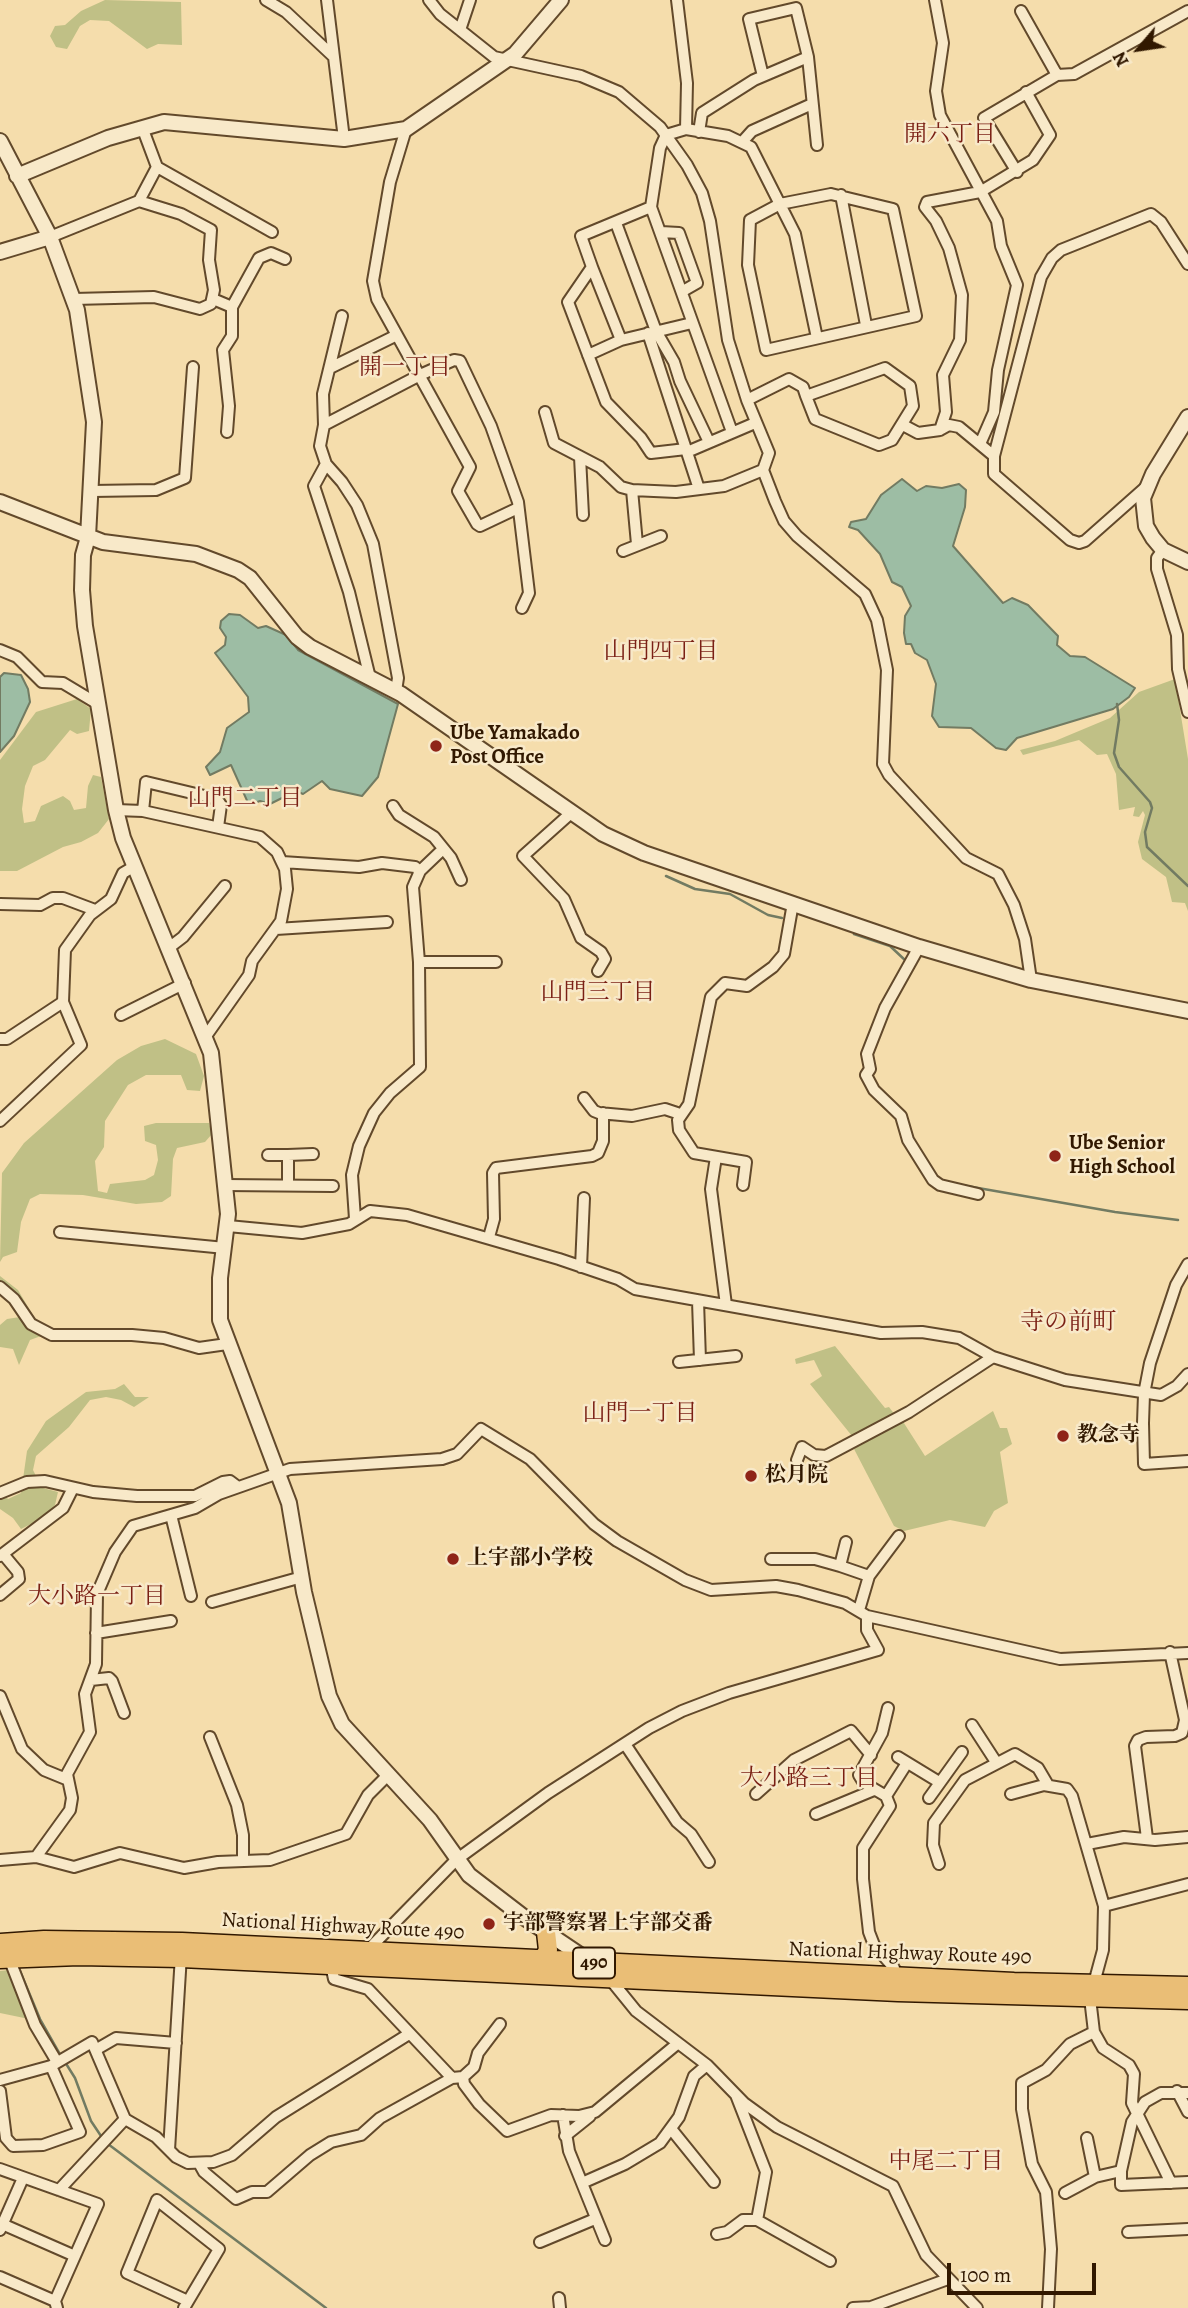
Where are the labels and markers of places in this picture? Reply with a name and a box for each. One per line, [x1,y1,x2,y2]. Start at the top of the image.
place label: Ube Yamakado Post Office [450,721,580,771]
marker: Ube Yamakado Post Office [428,738,444,754]
place label: Ube Senior High School [1069,1131,1175,1181]
marker: Ube Senior High School [1047,1148,1063,1164]
place label: 教念寺 [1077,1423,1140,1449]
marker: 教念寺 [1055,1428,1071,1444]
place label: 松月院 [765,1463,828,1489]
marker: 松月院 [743,1468,759,1484]
place label: 上宇部小学校 [467,1546,593,1572]
marker: 上宇部小学校 [445,1551,461,1567]
place label: 宇部警察署上宇部交番 [503,1911,713,1937]
marker: 宇部警察署上宇部交番 [481,1916,497,1932]

